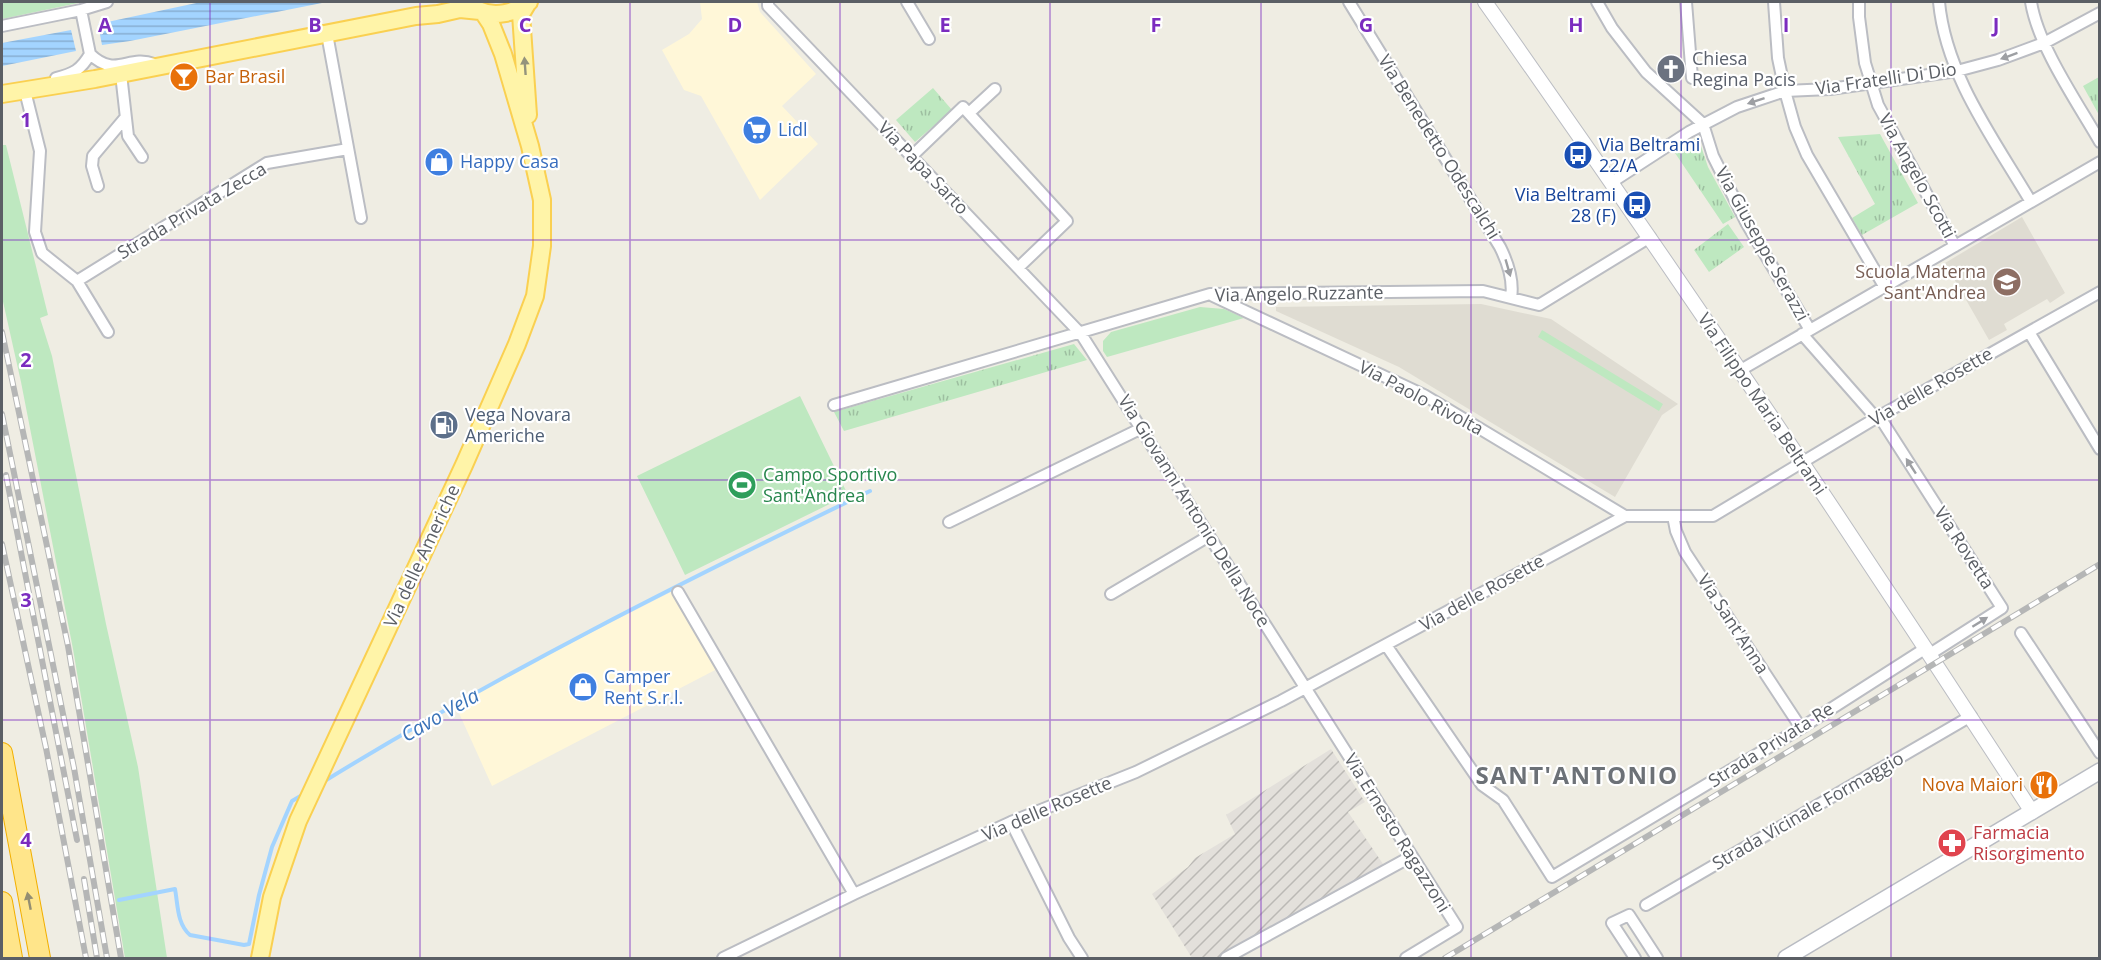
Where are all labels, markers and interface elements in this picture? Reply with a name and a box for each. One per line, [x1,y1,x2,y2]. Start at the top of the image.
text: A [98,11,112,38]
text: B [308,11,322,38]
text: C [519,11,532,38]
text: D [728,11,742,38]
text: E [939,11,951,38]
text: F [1151,11,1161,38]
text: G [1359,11,1373,38]
text: H [1568,11,1584,38]
text: I [1783,11,1789,38]
text: J [1991,11,1999,38]
place label: Chiesa Regina Pacis [1692,46,1796,91]
street label: Via Benedetto Odescalchi [1373,50,1507,243]
one-way arrow [2000,52,2018,61]
church icon: Chiesa Regina Pacis [1655,53,1687,85]
street label: Via Fratelli Di Dio [1814,56,1958,100]
one-way arrow [520,57,529,76]
bar icon: Bar Brasil [168,61,200,93]
place label: Bar Brasil [205,64,285,88]
one-way arrow [1747,97,1765,106]
text: 1 [20,106,32,133]
street label: Via Angelo Scotti [1874,109,1962,242]
supermarket icon: Lidl [741,114,773,146]
street label: Via Papa Sarto [873,115,974,219]
place label: Lidl [778,117,808,141]
place label: Via Beltrami 22/A [1599,132,1700,177]
bus stop icon: Via Beltrami 22/A [1562,139,1594,171]
shop icon: Happy Casa [423,146,455,178]
place label: Happy Casa [460,149,559,173]
street label: Strada Privata Zecca [113,156,270,264]
street label: Via Giuseppe Serazzi [1710,162,1815,325]
place label: Via Beltrami 28 (F) [1515,182,1616,227]
bus stop icon: Via Beltrami 28 (F) [1621,189,1653,221]
one-way arrow [1504,259,1513,277]
place label: Scuola Materna Sant'Andrea [1855,259,1986,304]
school or university icon: Scuola Materna Sant'Andrea [1991,266,2023,298]
street label: Via Angelo Ruzzante [1214,280,1384,306]
street label: Via Filippo Maria Beltrami [1693,308,1833,499]
street label: Via delle Rosette [1865,341,1996,431]
text: 2 [20,346,32,373]
street label: Via Paolo Rivolta [1355,354,1488,440]
street label: Via Giovanni Antonio Della Noce [1113,390,1276,631]
place label: Vega Novara Americhe [465,402,571,447]
fuel station icon: Vega Novara Americhe [428,409,460,441]
one-way arrow [1906,458,1917,475]
place label: Campo Sportivo Sant'Andrea [763,462,897,507]
sports icon: Campo Sportivo Sant'Andrea [726,469,758,501]
street label: Via delle Americhe [378,480,465,631]
street label: Via Rovetta [1929,502,2000,593]
street label: Via delle Rosette [1415,548,1548,636]
street label: Via Sant'Anna [1693,569,1775,678]
text: 3 [20,586,32,613]
one-way arrow [1971,617,1988,628]
place label: Camper Rent S.r.l. [604,664,683,709]
shop icon: Camper Rent S.r.l. [567,671,599,703]
water label: Cavo Vela [396,681,484,748]
street label: Strada Privata Re [1703,696,1838,792]
street label: Strada Vicinale Formaggio [1707,745,1908,875]
street label: Via Ernesto Ragazzoni [1339,748,1457,916]
district label: SANT'ANTONIO [1475,758,1679,791]
restaurant icon: Nova Maiori [2028,769,2060,801]
street label: Via delle Rosette [978,770,1115,846]
place label: Nova Maiori [1921,772,2023,796]
place label: Farmacia Risorgimento [1973,820,2085,865]
text: 4 [20,826,32,853]
pharmacy icon: Farmacia Risorgimento [1936,827,1968,859]
one-way arrow [24,891,33,910]

